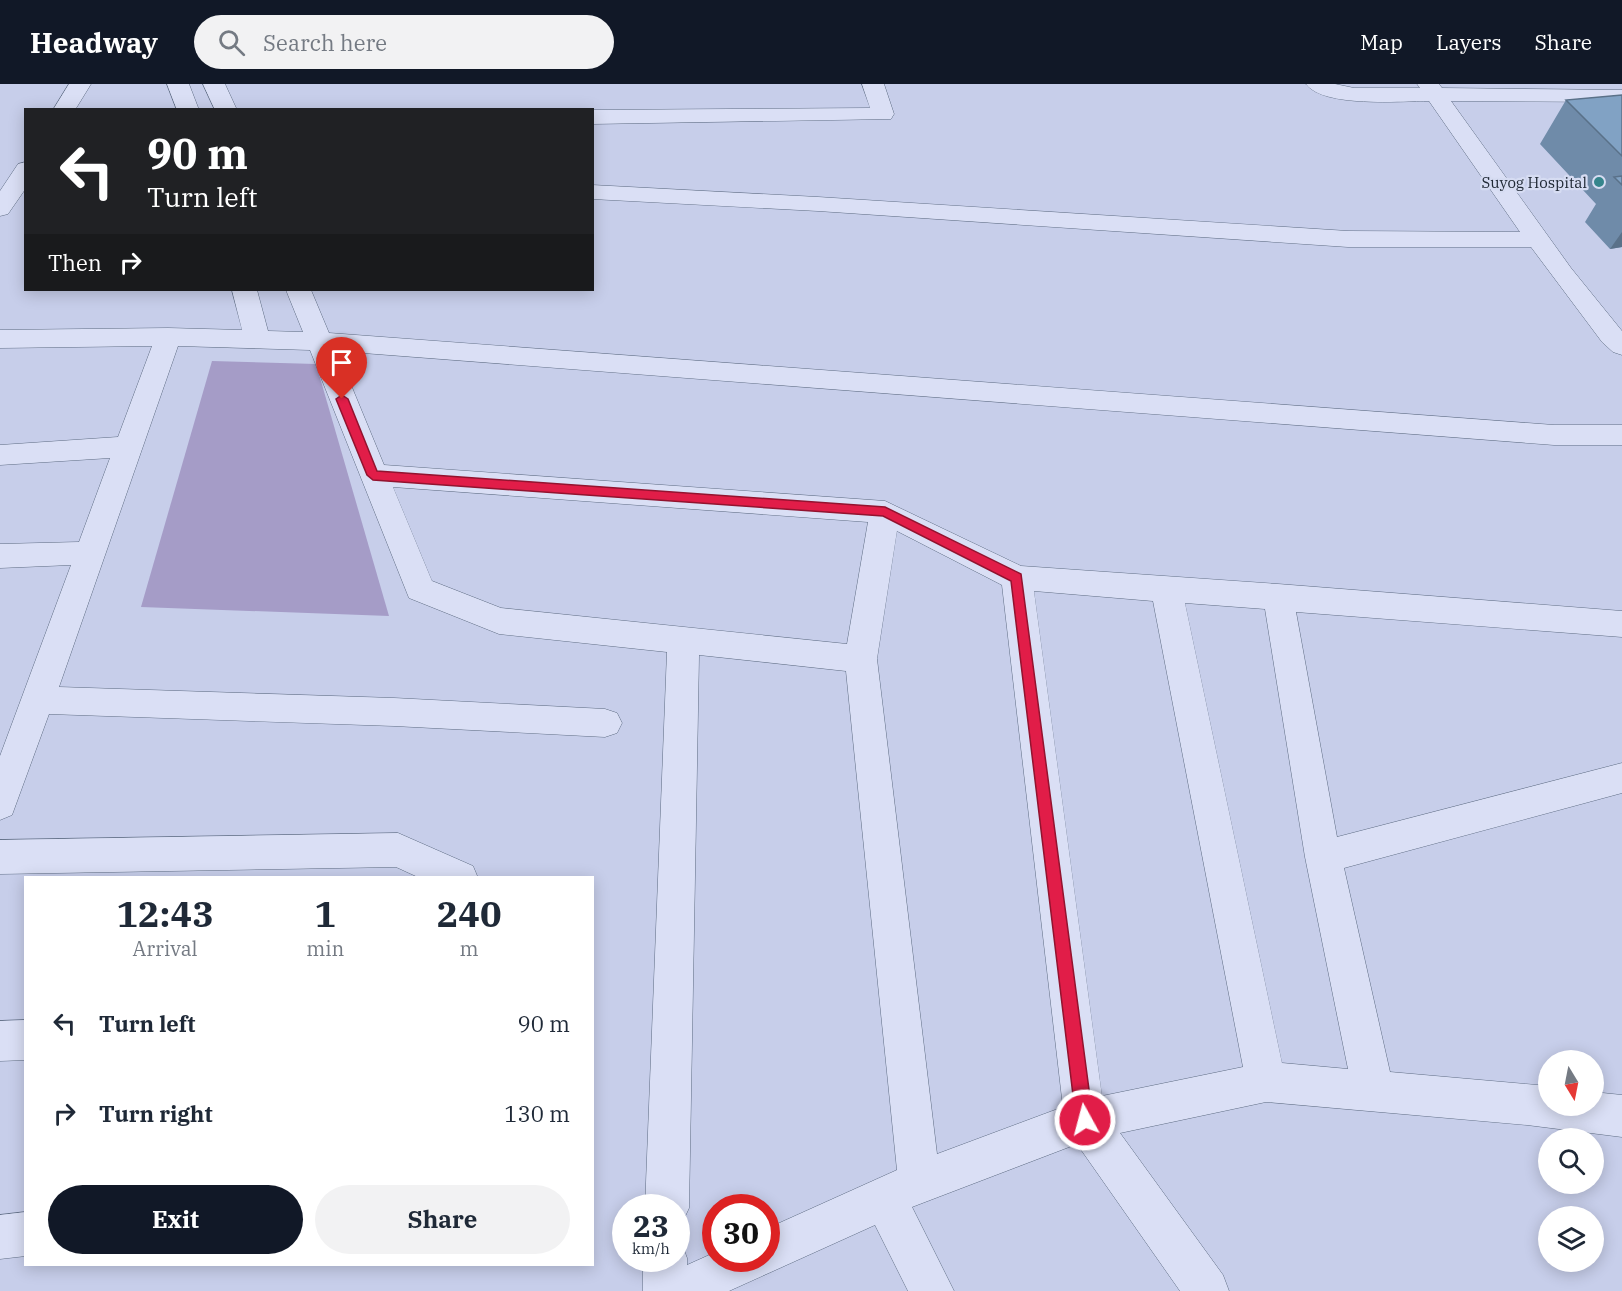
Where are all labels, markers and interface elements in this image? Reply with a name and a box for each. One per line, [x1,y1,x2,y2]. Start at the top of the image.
search box [194,15,614,69]
text: Headway [30,24,158,61]
icon: search [215,26,248,59]
text: Search here [263,28,387,57]
text: Map [1360,28,1403,56]
text: Layers [1436,28,1502,56]
text: Share [1535,28,1592,56]
text: 90 m [147,126,248,181]
icon: left [48,132,126,210]
place label: Suyog Hospital [1481,173,1587,192]
marker: Suyog Hospital [1592,175,1606,189]
text: Turn left [147,179,258,214]
icon: right [114,246,147,279]
text: Then [48,248,102,277]
pin [316,337,367,399]
icon: arrive [325,346,358,379]
text: 12:43 [116,890,214,937]
text: 1 [314,890,336,937]
text: 240 [437,890,502,937]
text: Arrival [133,935,198,962]
text: min [306,935,344,962]
text: m [460,935,479,962]
icon: left [48,1007,81,1040]
text: Turn left [99,1009,195,1038]
text: 90 m [518,1009,570,1038]
north arrow [1538,1050,1604,1116]
map controls [1538,1050,1604,1272]
position arrow [1053,1088,1117,1152]
icon: right [48,1097,81,1130]
text: Turn right [99,1099,213,1128]
text: 130 m [504,1099,570,1128]
button: search [1538,1128,1604,1194]
button: Exit [48,1185,303,1254]
button: Share [315,1185,570,1254]
speed limit sign: 30 [702,1194,780,1272]
text: 23 [633,1206,669,1245]
button: layers [1538,1206,1604,1272]
text: km/h [632,1239,670,1258]

